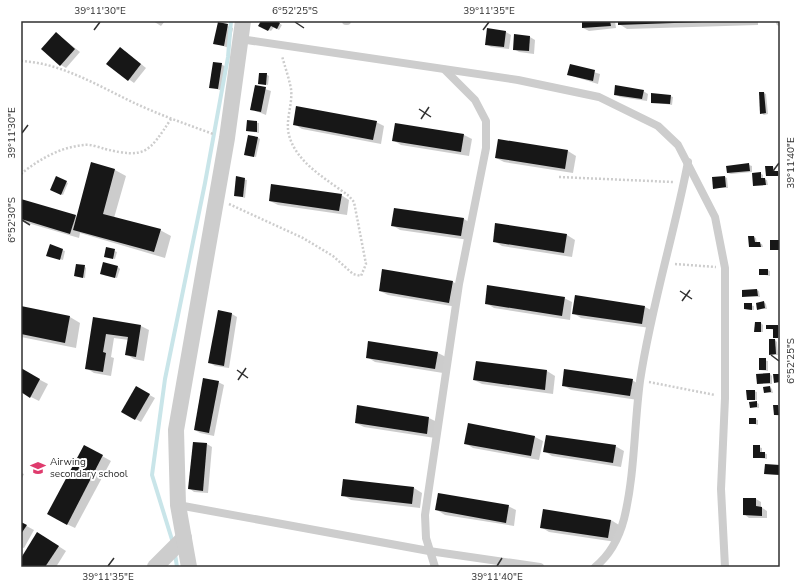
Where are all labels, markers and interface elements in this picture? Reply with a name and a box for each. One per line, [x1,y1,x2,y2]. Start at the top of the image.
text: 39°11'30"E [74,4,126,18]
text: 6°52'25"S [272,4,318,18]
text: 39°11'35"E [463,4,515,18]
text: 39°11'30"E [5,107,19,159]
text: 39°11'40"E [784,137,798,189]
text: 6°52'30"S [5,197,19,243]
text: 6°52'25"S [784,338,798,384]
place label: Airwing secondary school [50,455,128,481]
school or university icon: Airwing secondary school [29,459,47,477]
text: 39°11'35"E [82,570,134,584]
text: 39°11'40"E [471,570,523,584]

